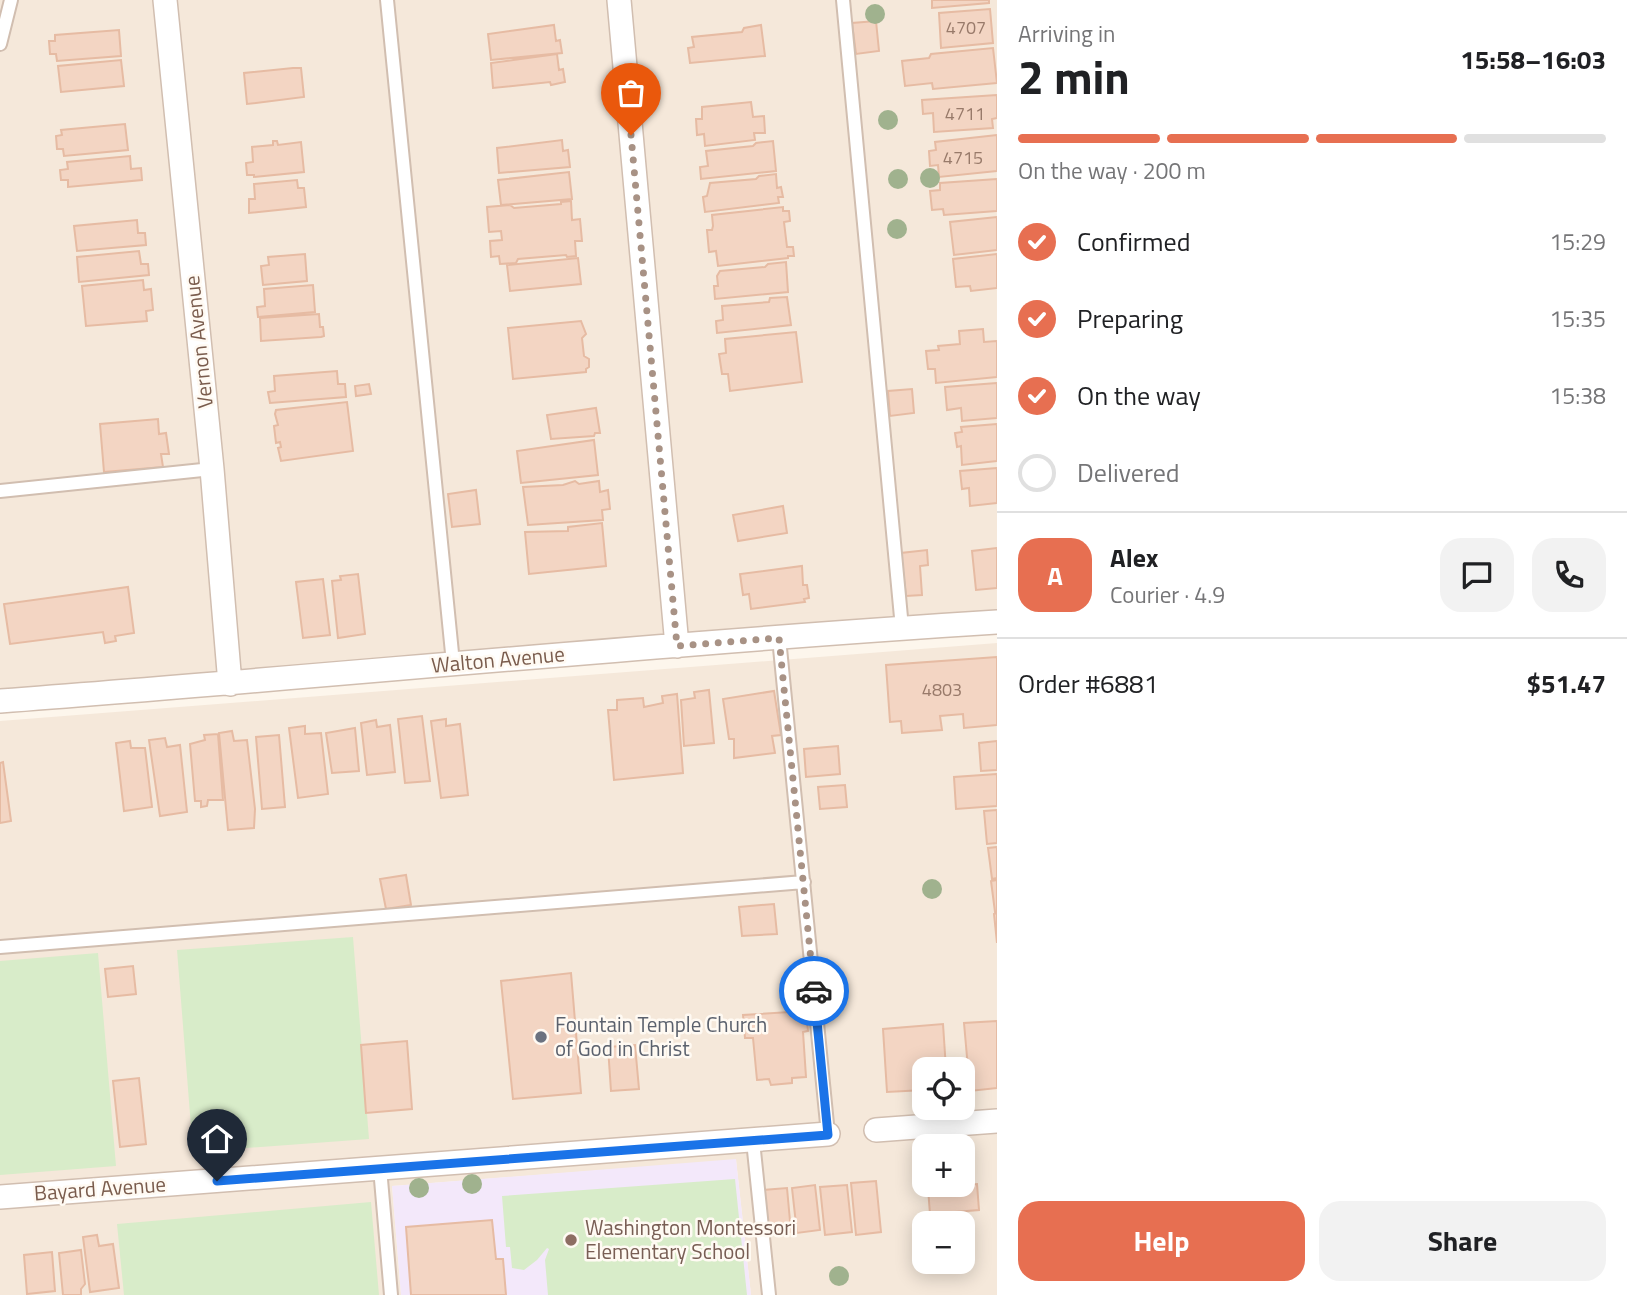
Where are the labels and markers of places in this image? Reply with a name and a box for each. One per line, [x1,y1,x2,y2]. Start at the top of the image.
pin [601,63,661,135]
place label: Fountain Temple Church of God in Christ [555,1008,767,1064]
marker: Fountain Temple Church of God in Christ [533,1029,549,1045]
pin [187,1109,247,1181]
place label: Washington Montessori Elementary School [585,1211,796,1267]
marker: Washington Montessori Elementary School [563,1232,579,1248]

